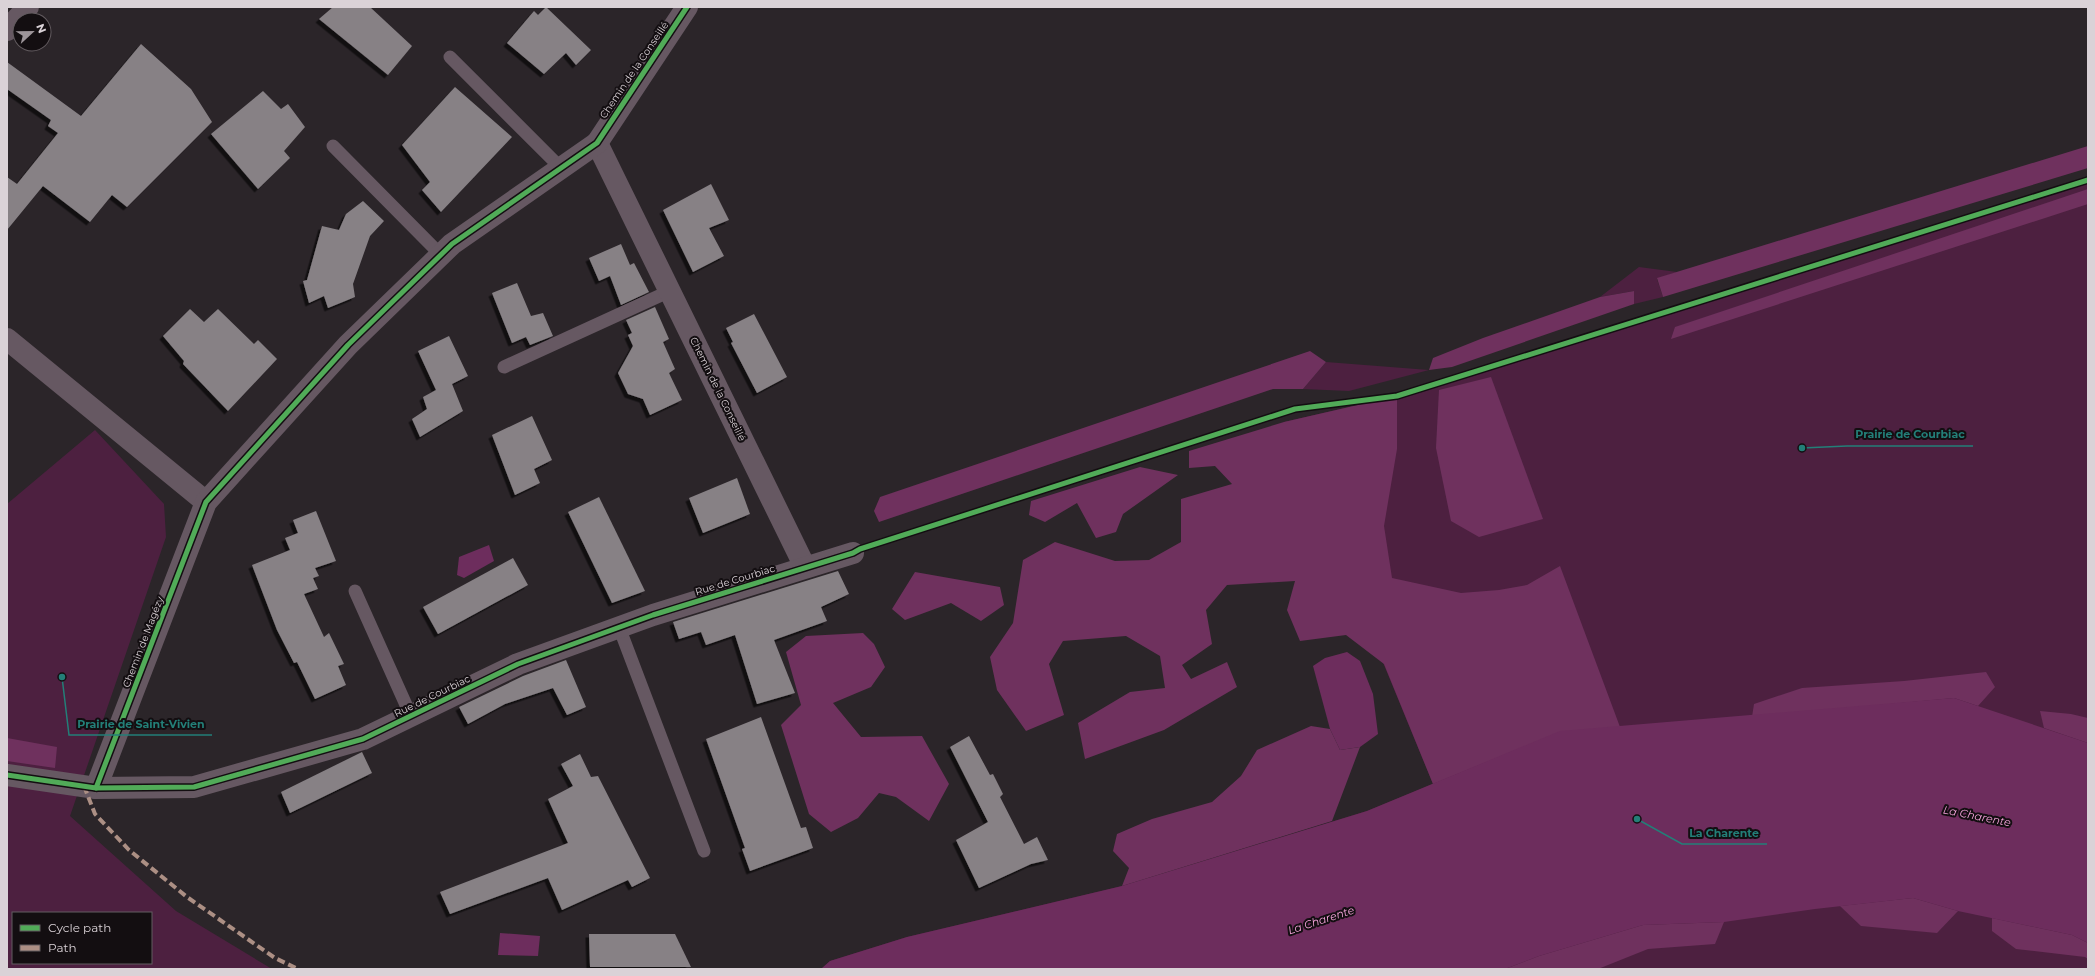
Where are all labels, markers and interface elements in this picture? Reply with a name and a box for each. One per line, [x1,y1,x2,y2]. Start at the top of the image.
north arrow [12,12,52,52]
street label: Chemin de la Conseillé [597,19,671,121]
text: N [33,22,49,35]
street label: Chemin de la Conseillé [687,335,749,443]
callout: Prairie de Courbiac [1847,423,1973,446]
text: Prairie de Courbiac [1855,427,1965,441]
street label: Rue de Courbiac [693,562,777,598]
street label: Chemin de Magézy [120,594,167,689]
street label: Rue de Courbiac [392,672,472,720]
callout: Prairie de Saint-Vivien [69,712,212,735]
text: Prairie de Saint-Vivien [77,717,205,731]
water label: La Charente [1942,803,2012,830]
callout: La Charente [1682,821,1767,844]
text: La Charente [1689,826,1759,840]
water label: La Charente [1286,903,1356,937]
legend [12,912,152,964]
text: Cycle path [48,920,111,935]
text: Path [48,940,77,955]

